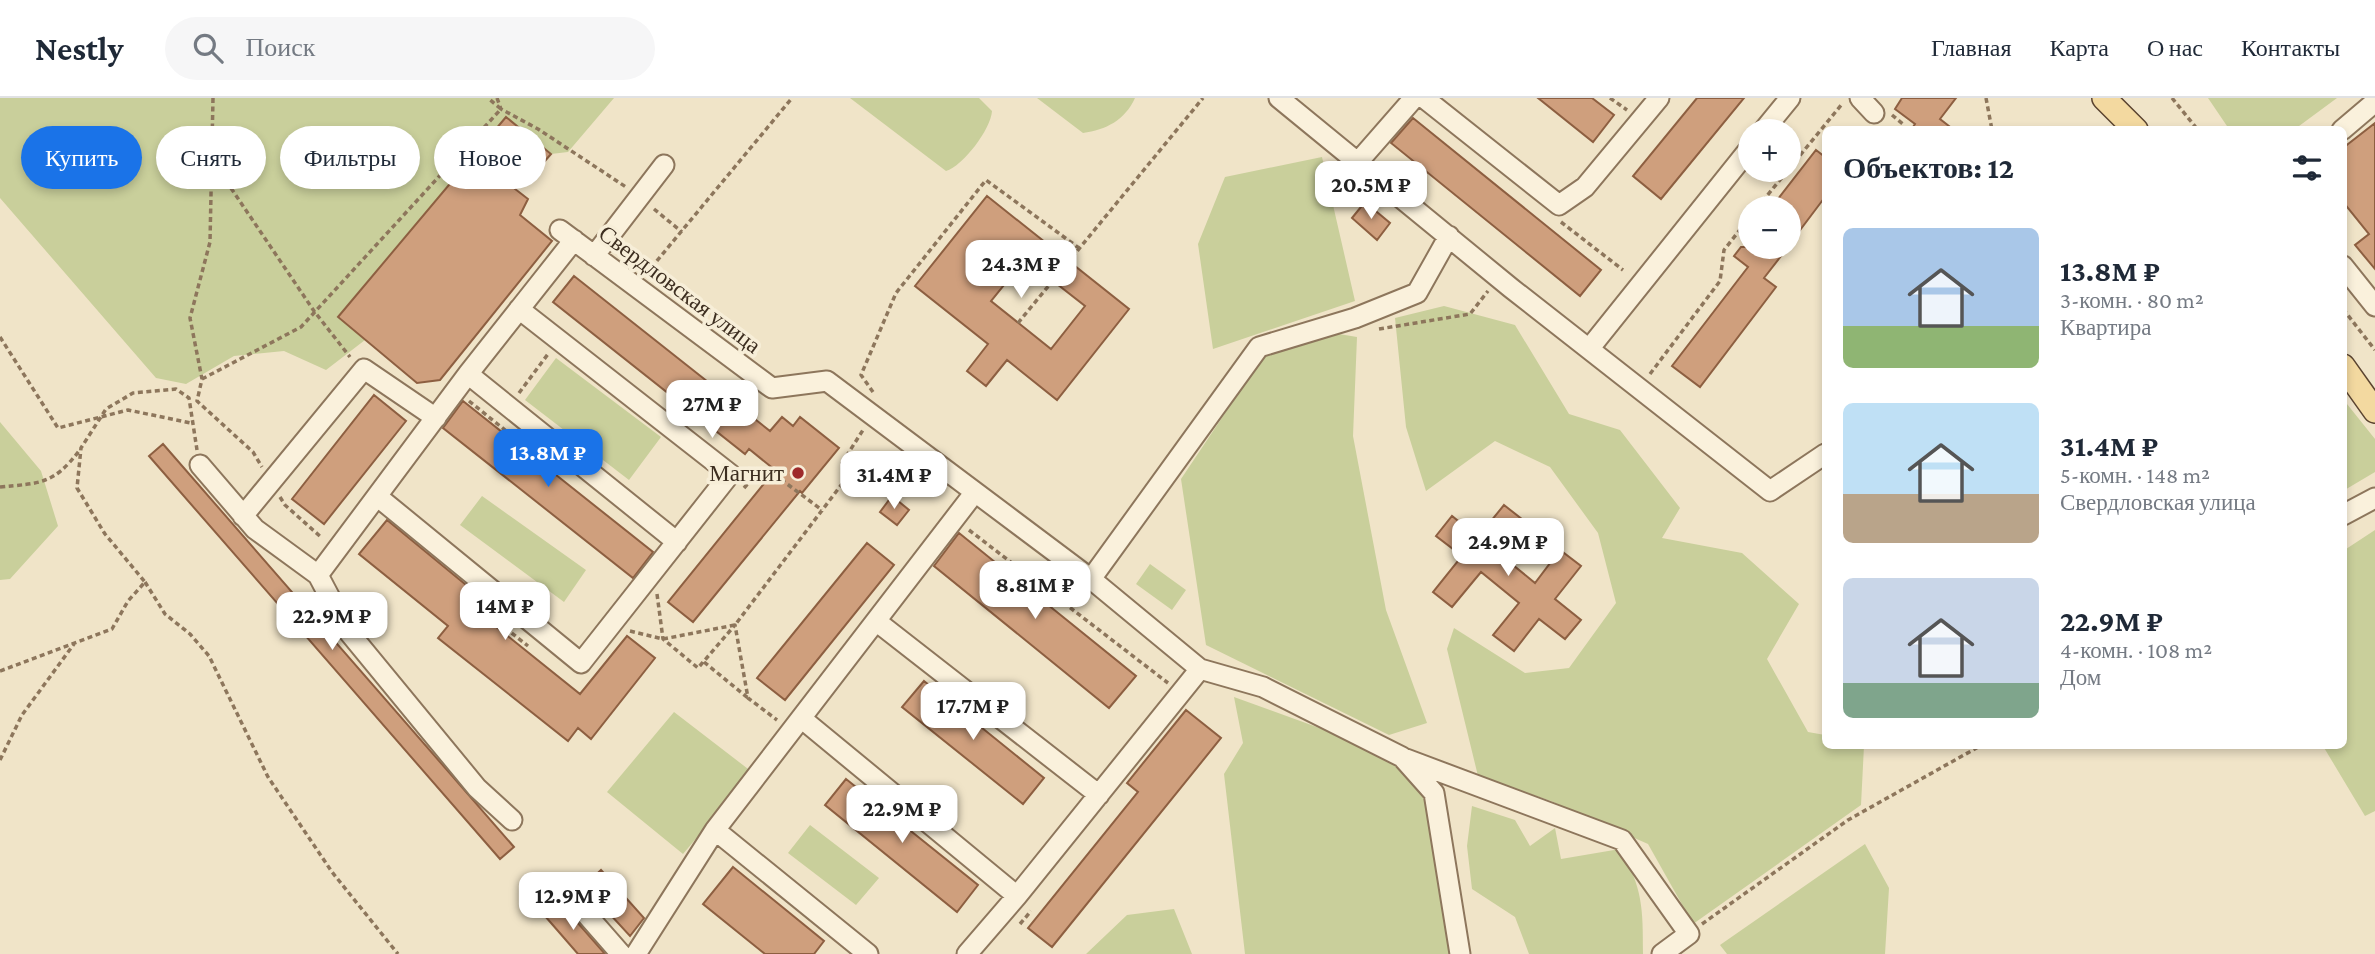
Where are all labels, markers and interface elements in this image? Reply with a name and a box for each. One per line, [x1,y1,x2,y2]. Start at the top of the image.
search box [165,17,655,80]
icon: search [189,29,227,67]
text: Nestly [35,30,123,67]
text: Поиск [245,33,315,62]
text: Главная [1931,34,2012,61]
text: Карта [2050,34,2109,61]
text: О нас [2147,34,2203,61]
text: Контакты [2241,34,2340,61]
map controls [1738,119,1801,259]
button: + [1738,119,1801,182]
chip: Купить [21,126,142,189]
chip: Снять [156,126,266,189]
chip: Фильтры [280,126,420,189]
chip: Новое [434,126,546,189]
icon: filters [2288,149,2326,187]
text: Объектов: 12 [1843,151,2014,184]
pin: 20.5M ₽ [1306,162,1436,221]
text: 20.5M ₽ [1331,171,1411,197]
button: − [1738,196,1801,259]
street label: Свердловская улица [594,220,766,358]
pin: 24.3M ₽ [956,240,1086,300]
text: 24.3M ₽ [982,250,1060,276]
text: 13.8M ₽ [2060,254,2160,287]
icon: home [1899,256,1983,340]
text: 3-комн. · 80 m² [2060,287,2204,313]
text: Квартира [2060,314,2151,340]
pin: 27M ₽ [663,380,761,440]
text: 27M ₽ [682,390,742,416]
text: 31.4M ₽ [2060,429,2158,462]
pin: 13.8M ₽ [483,430,613,489]
icon: home [1899,431,1983,515]
text: 13.8M ₽ [510,439,586,465]
pin: 31.4M ₽ [829,452,959,511]
place label: Магнит [709,460,784,486]
text: 31.4M ₽ [856,461,932,487]
text: 5-комн. · 148 m² [2060,462,2210,488]
marker: Магнит [790,465,806,481]
text: Свердловская улица [2060,489,2256,515]
pin: 24.9M ₽ [1443,518,1573,578]
text: 24.9M ₽ [1468,528,1548,554]
pin: 8.81M ₽ [970,561,1100,621]
text: 8.81M ₽ [996,571,1074,597]
pin: 14M ₽ [456,582,554,642]
pin: 22.9M ₽ [267,592,397,652]
text: 14M ₽ [476,592,534,618]
text: 22.9M ₽ [292,602,372,628]
text: 22.9M ₽ [2060,604,2163,637]
icon: home [1899,606,1983,690]
text: 4-комн. · 108 m² [2060,637,2212,663]
text: Дом [2060,664,2101,690]
pin: 17.7M ₽ [908,682,1038,742]
text: 17.7M ₽ [937,692,1009,718]
pin: 22.9M ₽ [837,786,967,845]
text: 22.9M ₽ [862,795,942,821]
pin: 12.9M ₽ [508,872,638,932]
text: 12.9M ₽ [535,882,611,908]

